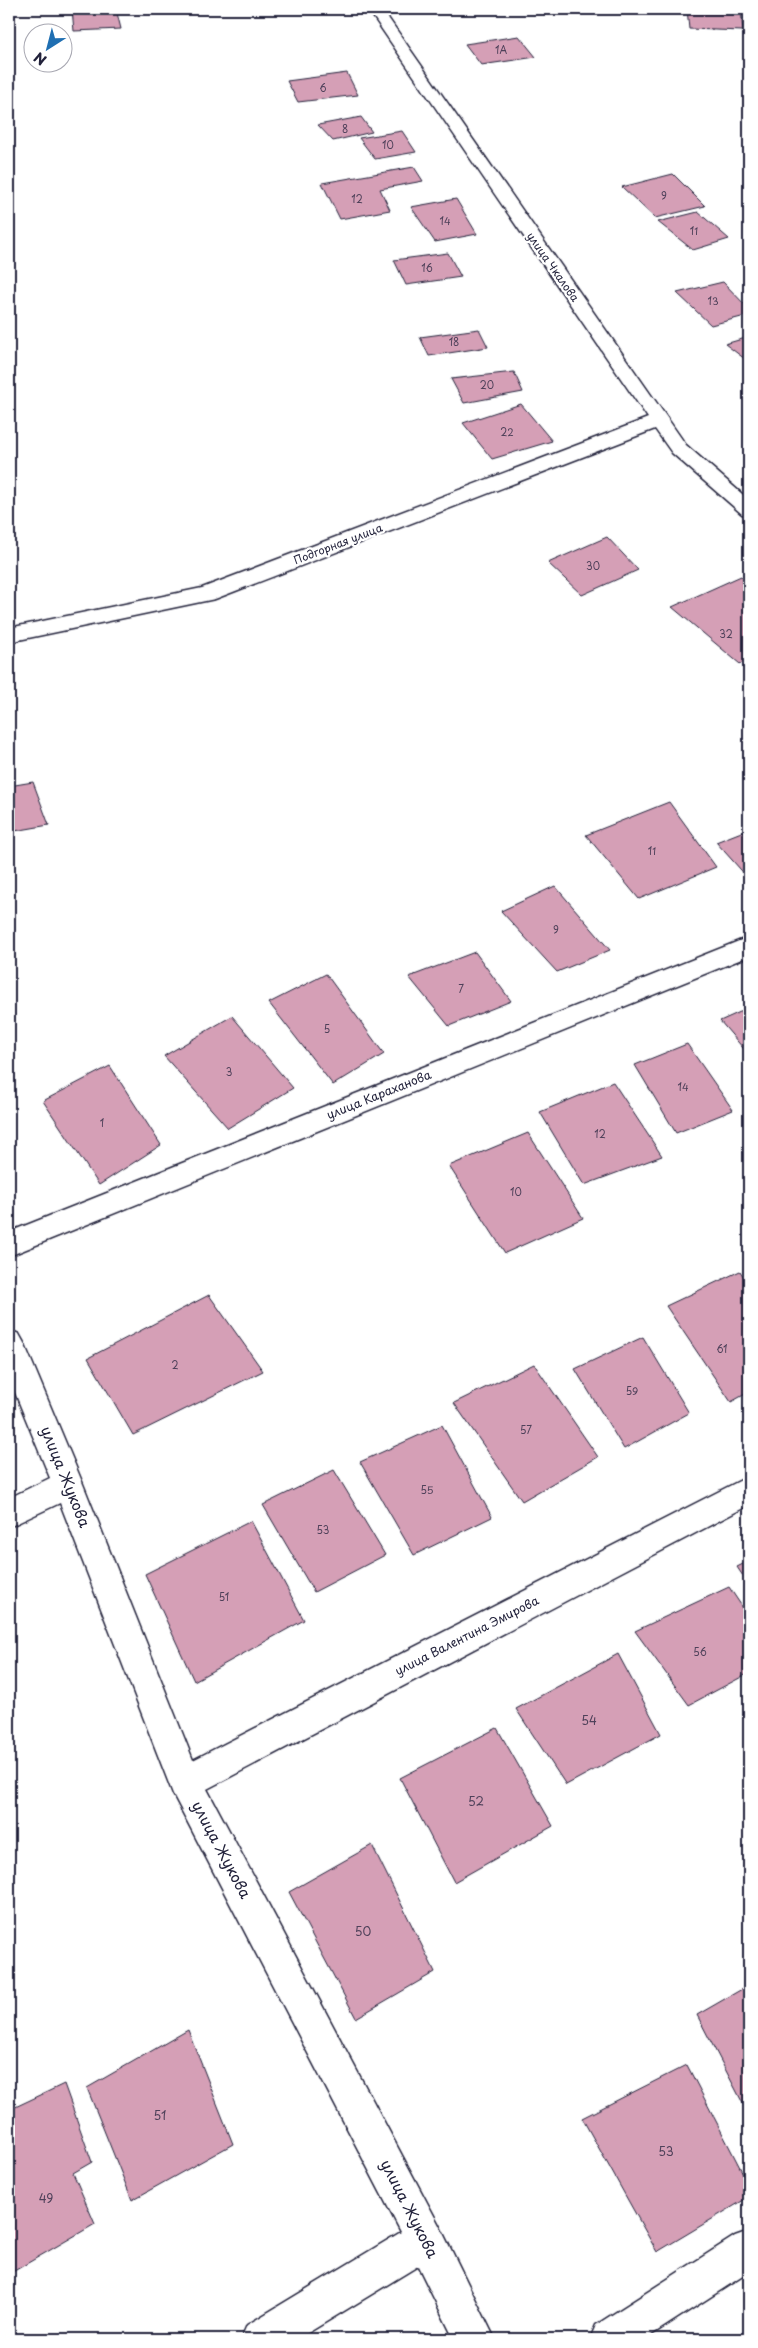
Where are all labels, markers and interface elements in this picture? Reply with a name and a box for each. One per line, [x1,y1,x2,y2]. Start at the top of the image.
north arrow [22,22,72,72]
house number: 1А [495,42,507,57]
text: N [29,47,51,71]
house number: 6 [319,80,327,95]
house number: 8 [342,121,348,136]
house number: 10 [382,137,394,152]
house number: 9 [661,188,667,203]
house number: 12 [351,191,363,206]
house number: 14 [439,213,451,228]
house number: 11 [690,223,698,238]
street label: улица Чкалова [523,228,584,305]
house number: 16 [421,260,433,275]
house number: 13 [707,293,719,308]
house number: 18 [449,334,459,349]
house number: 20 [480,377,494,392]
house number: 22 [500,424,514,439]
street label: Подгорная улица [291,519,385,568]
house number: 30 [586,558,600,573]
house number: 32 [719,626,733,641]
house number: 11 [648,843,656,858]
house number: 9 [553,922,559,937]
house number: 7 [458,981,464,996]
house number: 5 [324,1021,330,1036]
house number: 3 [226,1064,232,1079]
street label: улица Караханова [324,1065,434,1123]
house number: 14 [677,1079,689,1094]
house number: 1 [100,1115,104,1130]
house number: 12 [594,1126,606,1141]
house number: 10 [510,1184,522,1199]
house number: 61 [716,1341,728,1356]
house number: 2 [171,1357,179,1372]
house number: 59 [626,1383,638,1398]
street label: улица Жукова [36,1422,97,1531]
house number: 57 [520,1422,532,1437]
house number: 55 [421,1482,434,1497]
house number: 53 [317,1522,329,1537]
house number: 51 [219,1589,229,1604]
street label: улица Валентина Эмирова [391,1591,542,1679]
house number: 56 [693,1644,707,1659]
house number: 54 [581,1711,597,1729]
house number: 52 [468,1792,484,1810]
street label: улица Жукова [187,1796,258,1903]
house number: 50 [355,1922,371,1940]
house number: 51 [154,2106,166,2124]
house number: 53 [658,2142,674,2160]
street label: улица Жукова [376,2155,445,2262]
house number: 49 [39,2189,53,2207]

